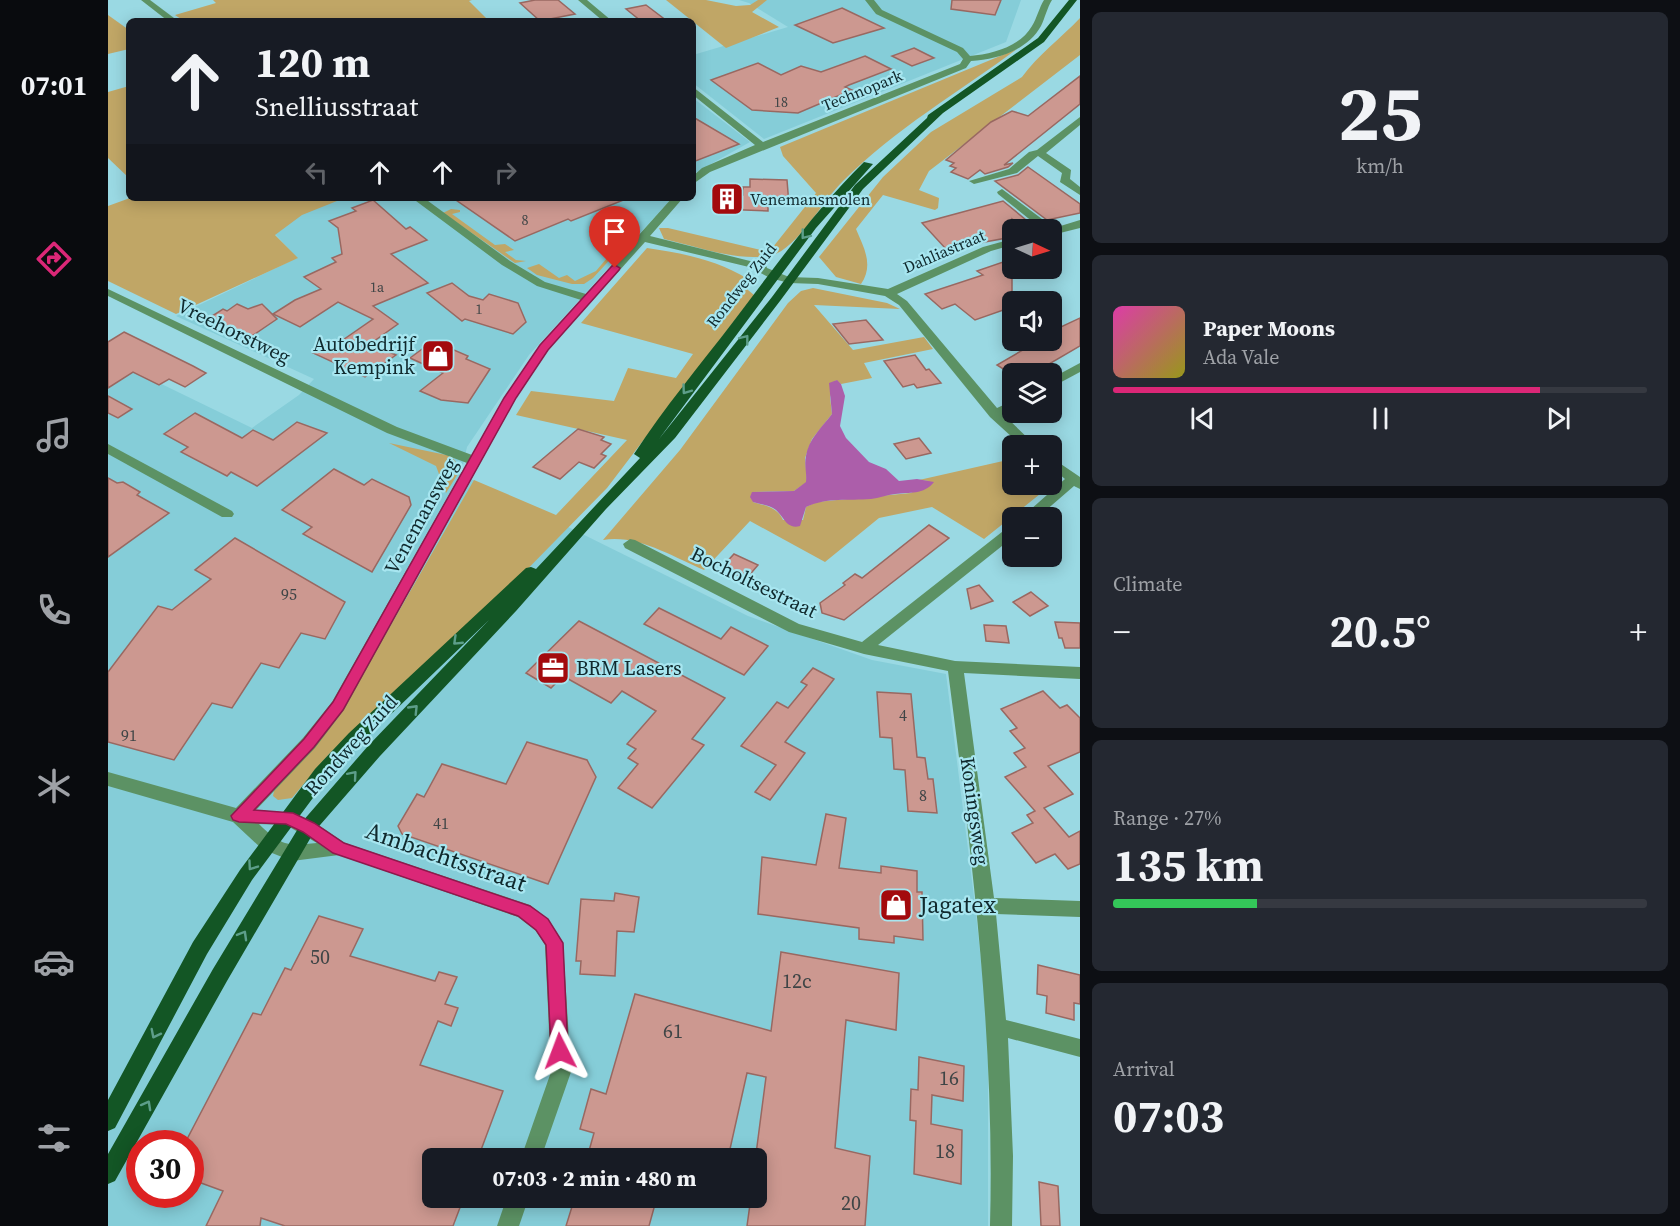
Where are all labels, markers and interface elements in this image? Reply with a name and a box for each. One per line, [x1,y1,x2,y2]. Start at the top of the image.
text: 120 m [255,33,370,91]
icon: ahead [156,42,234,120]
text: 25 [1338,59,1422,166]
street label: Technopark [818,64,906,116]
text: 07:01 [21,67,87,104]
text: Snelliusstraat [255,88,418,125]
house number: 18 [774,92,788,112]
text: km/h [1356,152,1404,180]
icon: left [300,156,333,189]
icon: ahead [363,156,396,189]
icon: ahead [426,156,459,189]
icon: right [489,156,522,189]
building icon: Venemansmolen [709,181,745,217]
place label: Venemansmolen [750,188,871,210]
pin [589,206,640,268]
house number: 8 [522,210,529,230]
icon: arrive [598,215,631,248]
north arrow [1002,219,1062,279]
map controls [1002,219,1062,567]
street label: Dahliastraat [900,224,989,278]
one-way arrow [801,229,812,240]
icon: directions [33,238,75,280]
street label: Rondweg Zuid [701,238,781,332]
house number: 1a [370,277,385,297]
street label: Vreehorstweg [173,291,295,371]
button: sound [1002,291,1062,351]
house number: 1 [476,299,483,319]
text: Paper Moons [1203,313,1335,343]
place label: Autobedrijf Kempink [313,330,417,381]
one-way arrow [737,335,748,346]
shop icon: Autobedrijf Kempink [420,338,456,374]
text: Ada Vale [1203,343,1279,371]
button: layers [1002,363,1062,423]
one-way arrow [683,384,694,395]
icon: previous [1186,402,1219,435]
icon: pause [1364,402,1397,435]
icon: next [1542,402,1575,435]
icon: music [33,414,75,456]
button: + [1002,435,1062,495]
street label: Venemansweg [378,453,464,579]
button: − [1002,507,1062,567]
street label: Bocholtsestraat [686,539,822,625]
text: Climate [1113,570,1182,598]
house number: 95 [281,583,297,605]
icon: phone [33,589,75,631]
text: 20.5° [1329,600,1431,662]
text: − [1113,609,1131,654]
text: + [1630,609,1647,654]
one-way arrow [454,633,465,644]
office icon: BRM Lasers [535,650,571,686]
place label: BRM Lasers [576,654,682,682]
street label: Rondweg Zuid [298,688,404,802]
house number: 4 [899,704,907,726]
one-way arrow [407,705,418,715]
house number: 91 [121,724,137,746]
street label: Koningsweg [954,755,996,867]
icon: climate [33,765,75,807]
one-way arrow [346,771,357,782]
house number: 8 [919,784,927,806]
text: Range · 27% [1113,804,1222,832]
house number: 41 [433,812,449,834]
street label: Ambachtsstraat [361,814,531,900]
text: 135 km [1113,834,1264,896]
one-way arrow [248,859,259,870]
shop icon: Jagatex [878,887,914,923]
place label: Jagatex [918,888,997,921]
one-way arrow [235,931,247,941]
icon: car [33,941,75,983]
house number: 50 [310,943,330,971]
house number: 12c [782,967,812,995]
house number: 61 [663,1017,683,1045]
position arrow [528,1019,592,1083]
one-way arrow [151,1028,163,1039]
text: Arrival [1113,1055,1175,1083]
house number: 16 [939,1064,959,1092]
text: 07:03 [1113,1085,1224,1147]
one-way arrow [140,1101,151,1111]
icon: filters [33,1117,75,1159]
speed limit sign: 30 [126,1130,204,1208]
house number: 18 [935,1137,955,1165]
text: 07:03 · 2 min · 480 m [493,1163,696,1193]
house number: 20 [841,1189,861,1217]

